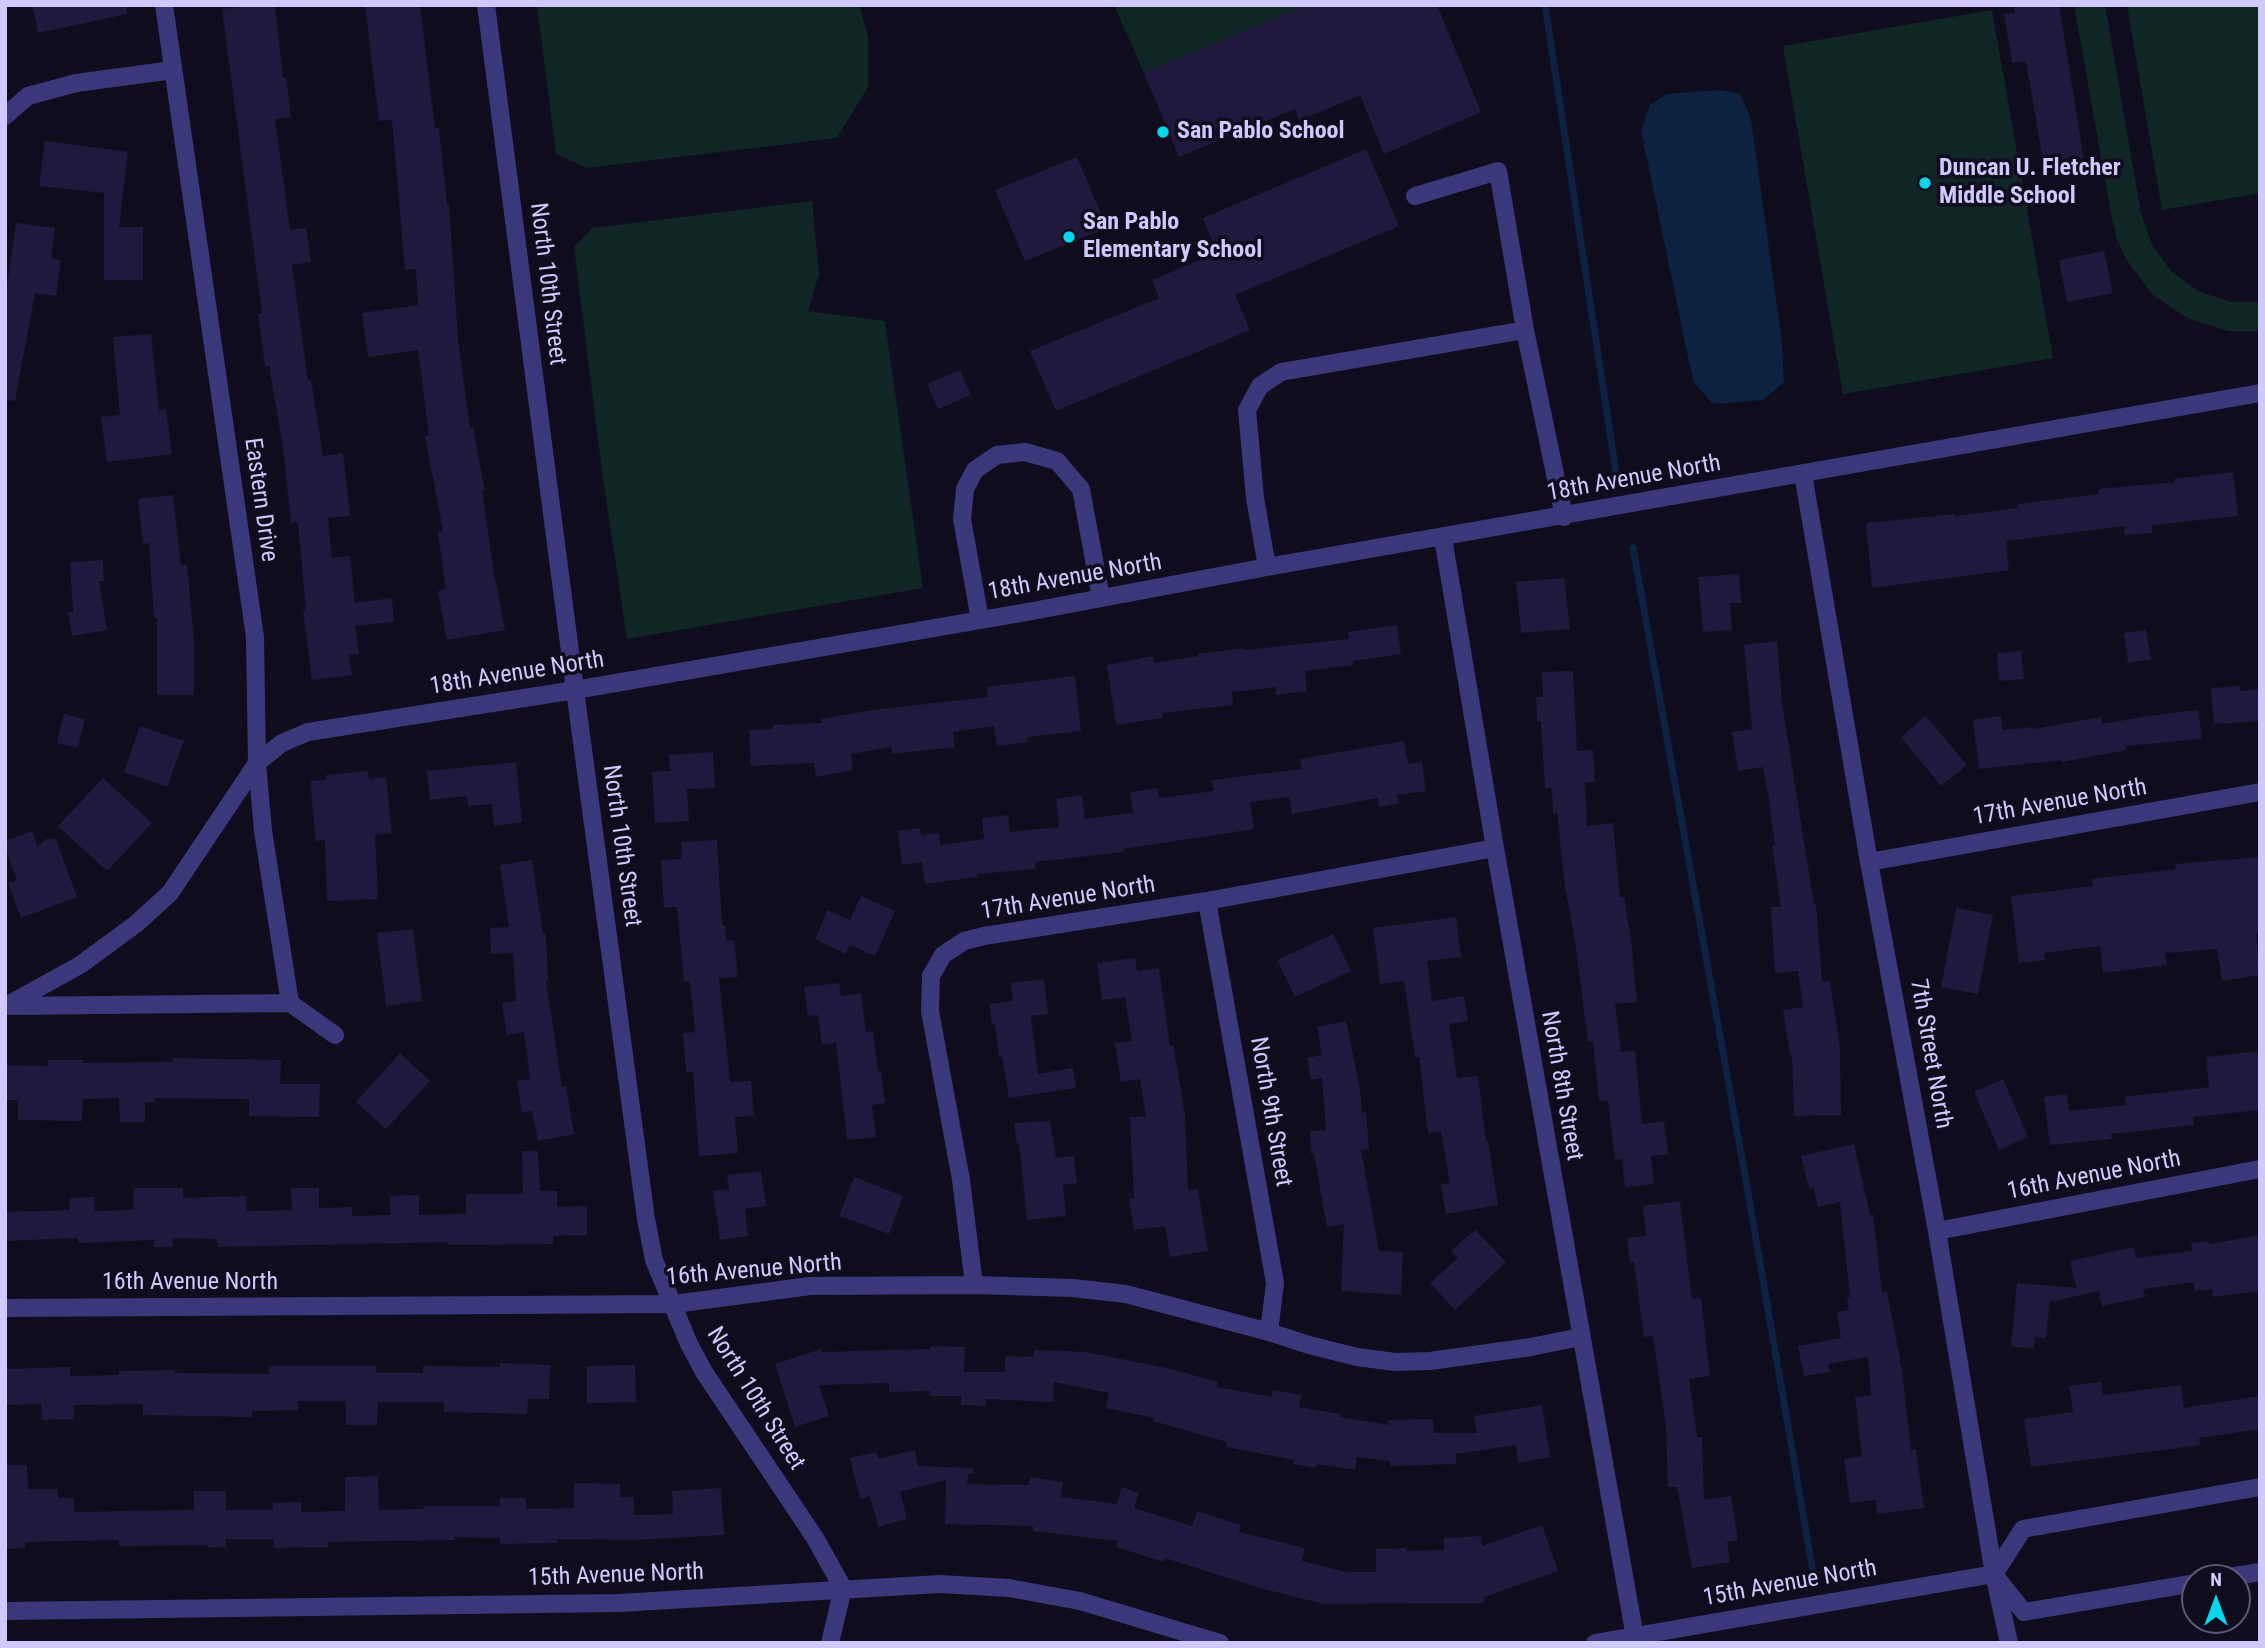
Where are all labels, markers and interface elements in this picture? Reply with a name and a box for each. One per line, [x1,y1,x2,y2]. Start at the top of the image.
place label: San Pablo School [1177,118,1345,146]
marker: San Pablo School [1155,124,1171,140]
place label: Duncan U. Fletcher Middle School [1939,155,2121,211]
marker: Duncan U. Fletcher Middle School [1917,175,1933,191]
street label: North 10th Street [523,201,571,367]
place label: San Pablo Elementary School [1083,209,1262,265]
marker: San Pablo Elementary School [1061,229,1077,245]
street label: Eastern Drive [237,436,283,564]
street label: 18th Avenue North [1545,450,1723,508]
street label: 18th Avenue North [986,549,1164,607]
street label: 18th Avenue North [428,646,606,702]
street label: North 10th Street [595,763,647,929]
street label: 17th Avenue North [1971,774,2149,832]
street label: 17th Avenue North [979,871,1157,927]
street label: 7th Street North [1903,977,1957,1131]
street label: North 8th Street [1534,1009,1588,1163]
street label: North 9th Street [1243,1035,1297,1189]
street label: 16th Avenue North [2005,1145,2183,1207]
street label: 16th Avenue North [665,1249,843,1293]
street label: 16th Avenue North [102,1269,278,1297]
street label: North 10th Street [700,1322,810,1476]
street label: 15th Avenue North [1701,1555,1879,1613]
street label: 15th Avenue North [528,1559,704,1593]
north arrow [2181,1564,2251,1634]
text: N [2210,1568,2222,1591]

